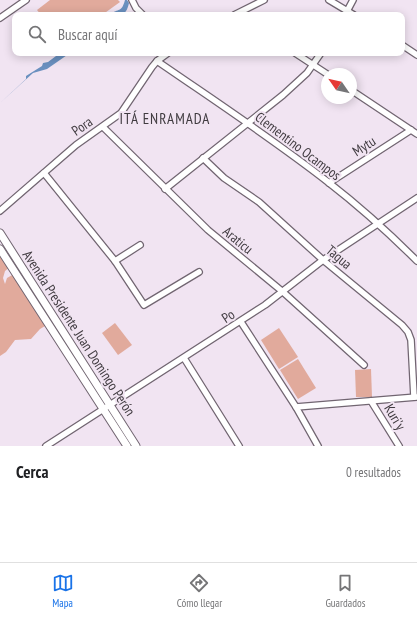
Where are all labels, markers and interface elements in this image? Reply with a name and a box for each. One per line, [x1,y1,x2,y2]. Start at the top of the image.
search box [12,12,405,56]
icon: search [26,23,48,45]
text: Buscar aquí [58,25,118,44]
north arrow [321,68,357,104]
street label: Clementino Ocampos [252,108,345,184]
district label: ITÁ ENRAMADA [120,109,210,128]
street label: Pora [68,112,96,140]
street label: Mytu [349,132,379,160]
street label: Araticu [219,222,257,258]
street label: Tagua [322,241,356,273]
street label: Avenida Presidente Juan Domingo Perón [19,247,139,419]
street label: Po [218,305,238,327]
street label: Kuri'y [380,401,410,434]
text: Cerca [16,461,49,483]
text: 0 resultados [346,464,401,481]
tab: Mapa [52,572,74,610]
tab: Cómo llegar [177,572,222,610]
tab: Guardados [325,572,365,610]

